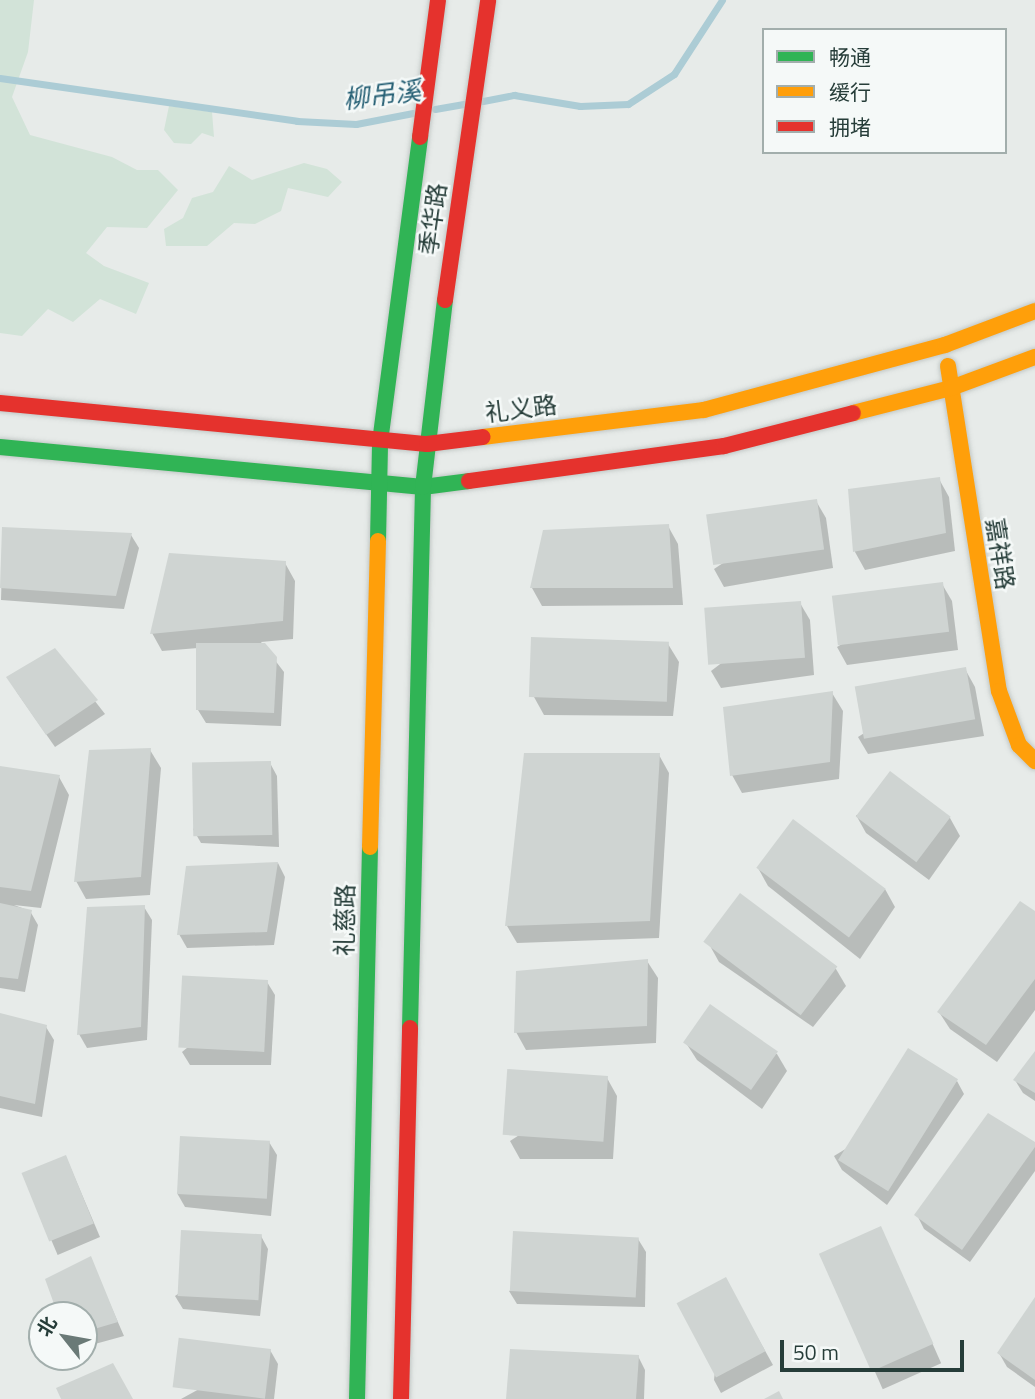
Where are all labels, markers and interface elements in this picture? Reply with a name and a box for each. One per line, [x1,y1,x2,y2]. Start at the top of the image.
legend [762,28,1007,154]
text: 畅通 [829,41,871,73]
water label: 柳吊溪 [341,75,423,115]
text: 缓行 [829,76,871,108]
text: 拥堵 [829,111,871,143]
street label: 季华路 [414,181,452,257]
street label: 礼义路 [484,390,558,428]
street label: 嘉祥路 [980,516,1020,592]
street label: 礼慈路 [330,884,360,956]
north arrow [28,1301,98,1371]
text: 北 [29,1310,64,1342]
scale bar [783,1326,967,1370]
text: 50 m [793,1336,839,1368]

